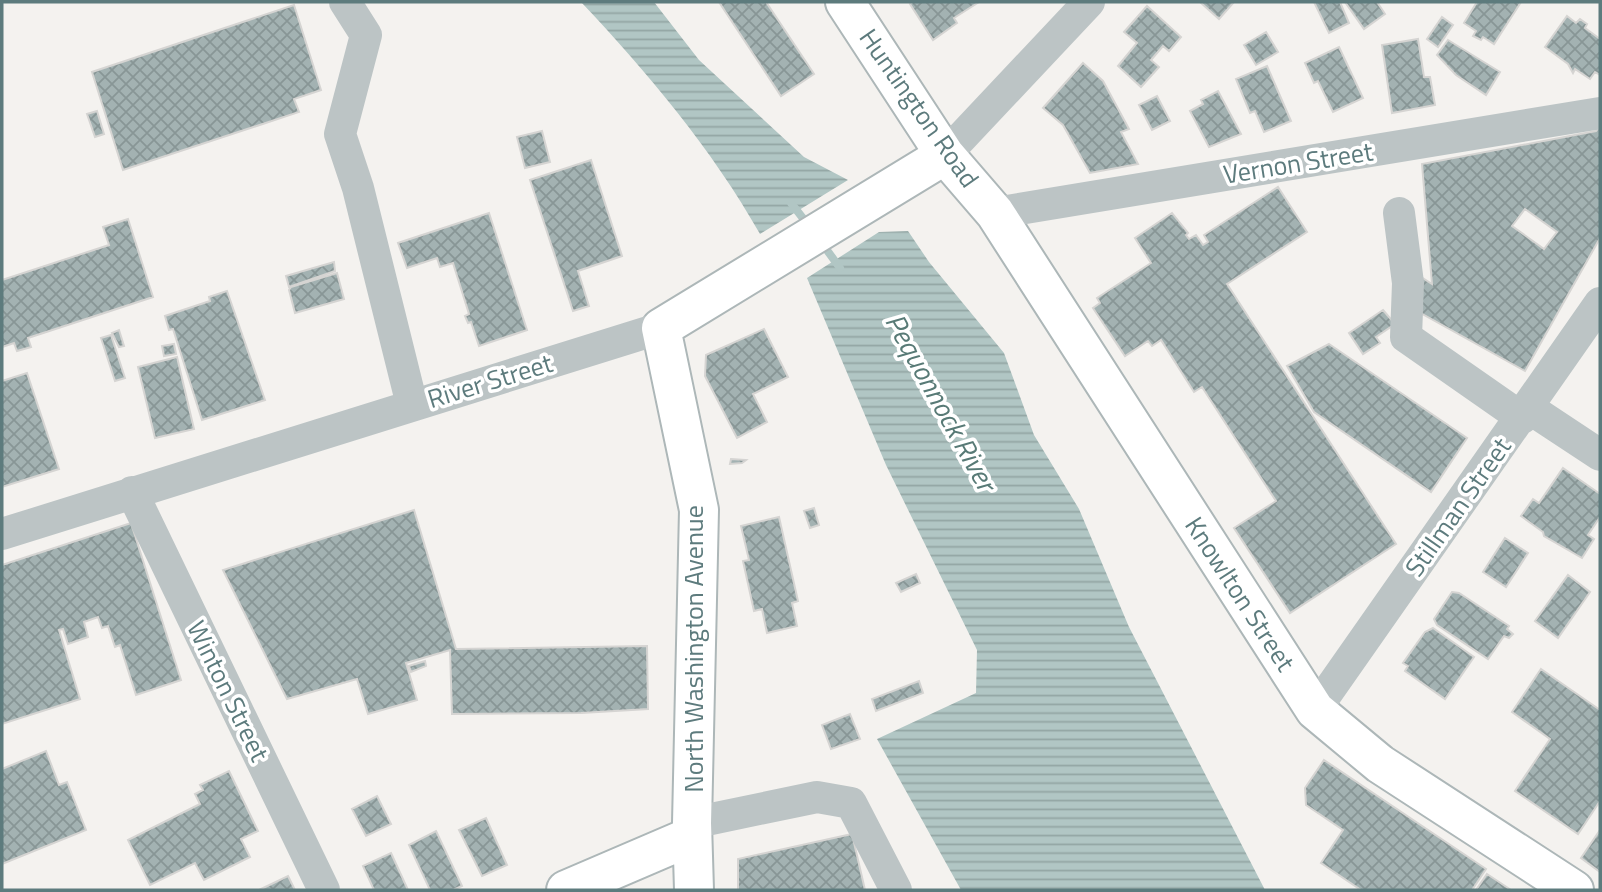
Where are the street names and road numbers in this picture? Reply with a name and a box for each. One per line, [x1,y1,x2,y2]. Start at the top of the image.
street label: Huntington Road [850,20,989,195]
street label: Vernon Street [1220,131,1375,194]
street label: River Street [423,343,557,418]
street label: Stillman Street [1395,429,1520,584]
street label: North Washington Avenue [674,505,713,793]
street label: Knowlton Street [1176,509,1305,679]
street label: Winton Street [178,614,279,768]

